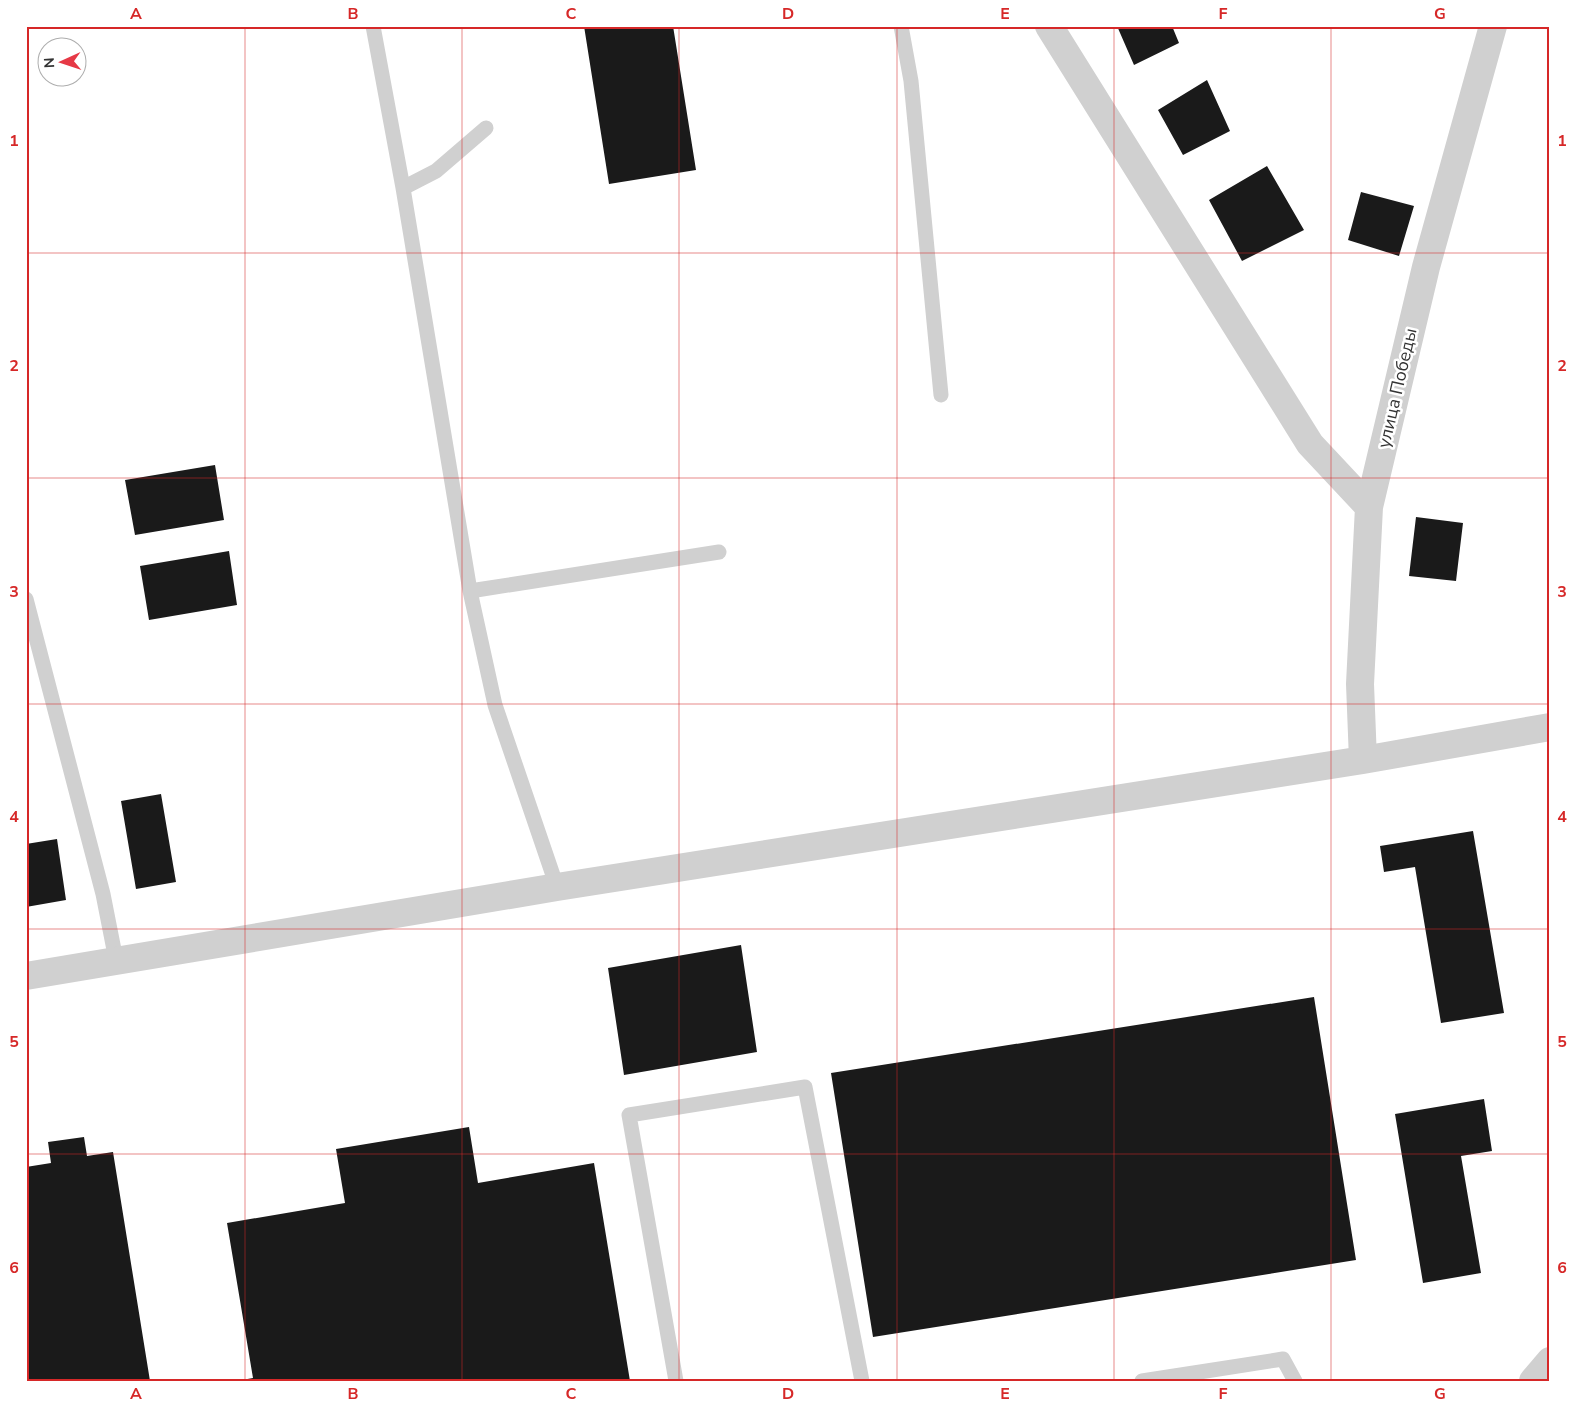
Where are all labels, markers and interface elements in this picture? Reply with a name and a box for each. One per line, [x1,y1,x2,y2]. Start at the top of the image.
text: A [130,3,142,25]
text: B [347,3,359,25]
text: C [566,3,577,25]
text: D [782,3,794,25]
text: E [1000,3,1010,25]
text: F [1219,3,1228,25]
text: G [1434,3,1446,25]
north arrow [38,38,88,88]
text: N [40,57,59,68]
text: 1 [9,130,19,152]
text: 1 [1557,130,1567,152]
street label: улица Победы [1372,326,1422,450]
text: 2 [9,355,19,377]
text: 2 [1557,355,1567,377]
text: 3 [9,581,19,603]
text: 3 [1557,581,1567,603]
text: 4 [9,806,19,828]
text: 4 [1557,806,1567,828]
text: 5 [9,1031,19,1053]
text: 5 [1557,1031,1567,1053]
text: 6 [9,1257,19,1279]
text: 6 [1557,1257,1567,1279]
text: A [130,1383,142,1405]
text: B [347,1383,359,1405]
text: C [566,1383,577,1405]
text: D [782,1383,794,1405]
text: E [1000,1383,1010,1405]
text: F [1219,1383,1228,1405]
text: G [1434,1383,1446,1405]

